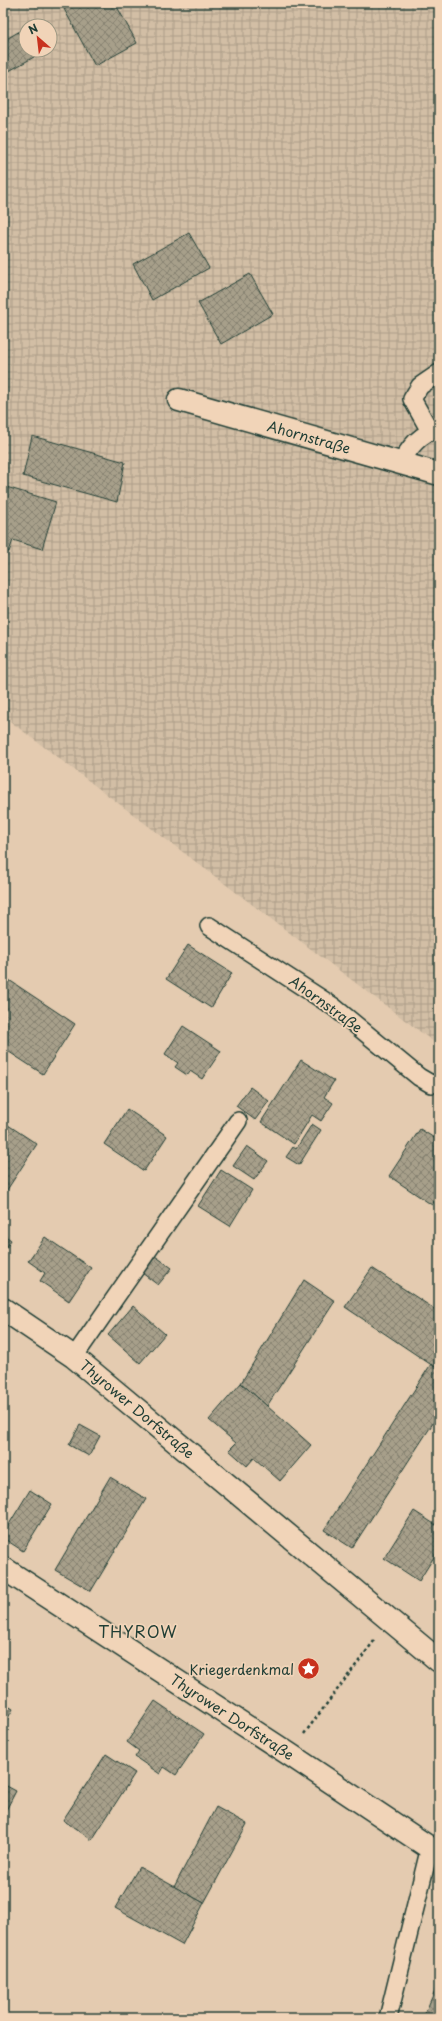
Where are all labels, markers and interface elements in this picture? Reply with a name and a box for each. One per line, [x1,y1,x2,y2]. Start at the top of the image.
north arrow [18,18,58,58]
text: N [25,19,41,38]
street label: Ahornstraße [265,415,353,459]
street label: Ahornstraße [285,970,367,1038]
street label: Thyrower Dorfstraße [75,1355,199,1463]
district label: THYROW [98,1619,178,1643]
place icon: Kriegerdenkmal [296,1656,322,1682]
place label: Kriegerdenkmal [189,1659,294,1680]
street label: Thyrower Dorfstraße [166,1669,298,1765]

